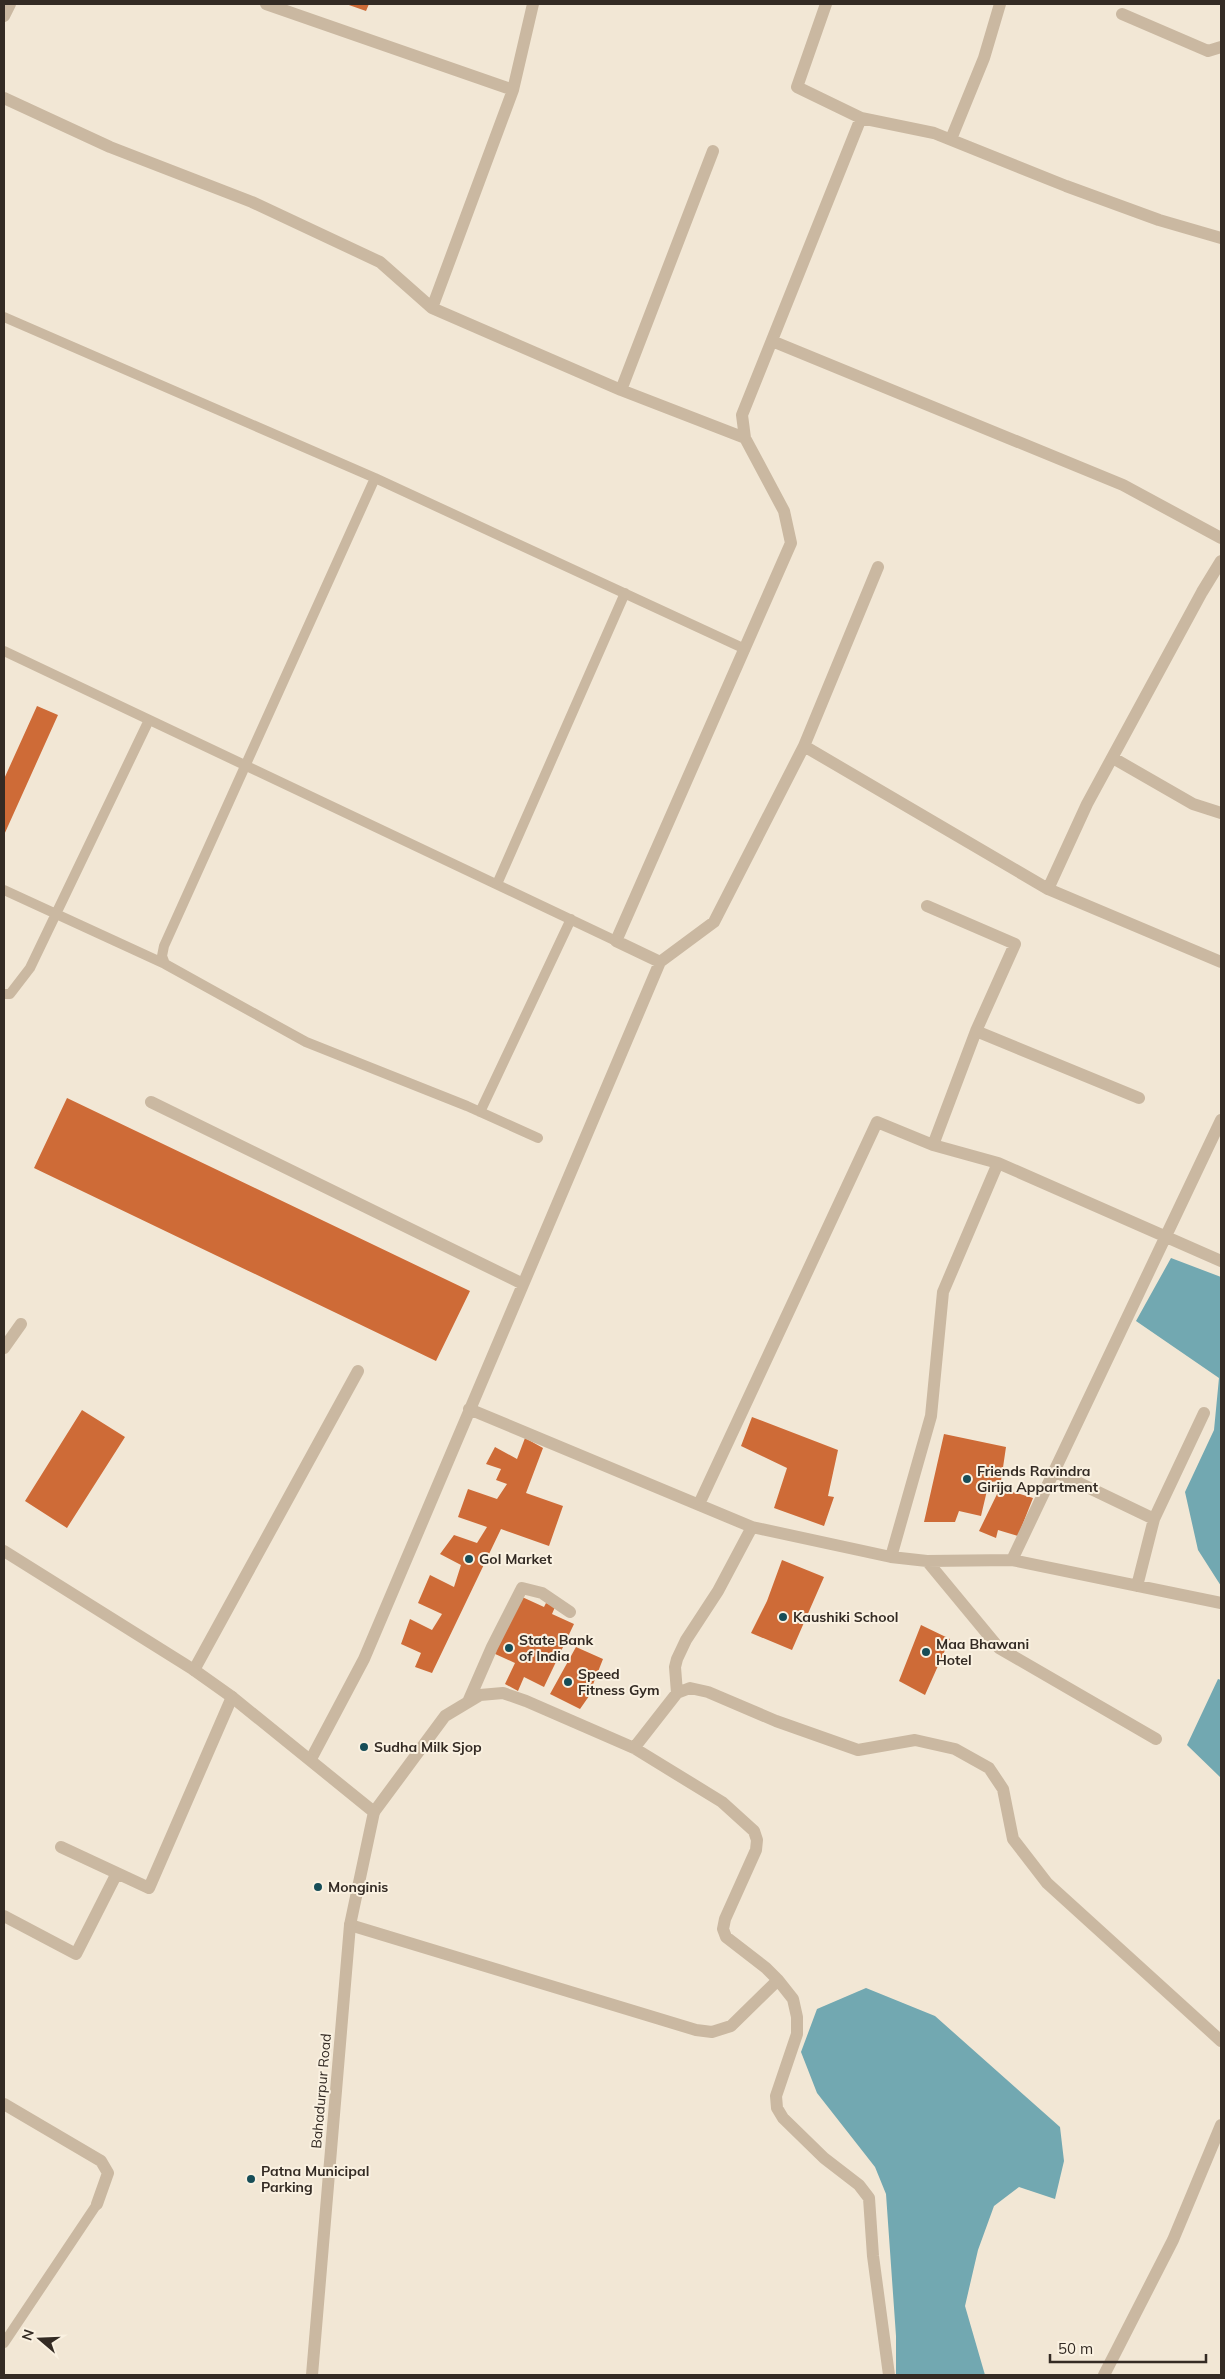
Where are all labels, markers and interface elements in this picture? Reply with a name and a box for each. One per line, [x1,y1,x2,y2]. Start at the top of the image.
place label: Friends Ravindra Girija Appartment [977,1462,1099,1496]
marker: Friends Ravindra Girija Appartment [961,1473,973,1485]
place label: Gol Market [479,1550,553,1568]
marker: Gol Market [463,1553,475,1565]
place label: Kaushiki School [793,1608,898,1626]
marker: Kaushiki School [777,1611,789,1623]
place label: State Bank of India [519,1631,593,1665]
place label: Maa Bhawani Hotel [936,1635,1029,1669]
marker: State Bank of India [503,1642,515,1654]
marker: Maa Bhawani Hotel [920,1646,932,1658]
place label: Speed Fitness Gym [578,1665,660,1699]
marker: Speed Fitness Gym [562,1676,574,1688]
place label: Sudha Milk Sjop [374,1738,482,1756]
marker: Sudha Milk Sjop [358,1741,370,1753]
place label: Monginis [328,1878,388,1896]
marker: Monginis [312,1881,324,1893]
street label: Bahadurpur Road [307,2033,335,2149]
place label: Patna Municipal Parking [261,2162,369,2196]
marker: Patna Municipal Parking [245,2173,257,2185]
north arrow [15,2314,65,2364]
text: N [17,2327,38,2343]
scale bar [1050,2332,1206,2364]
text: 50 m [1058,2339,1093,2358]

